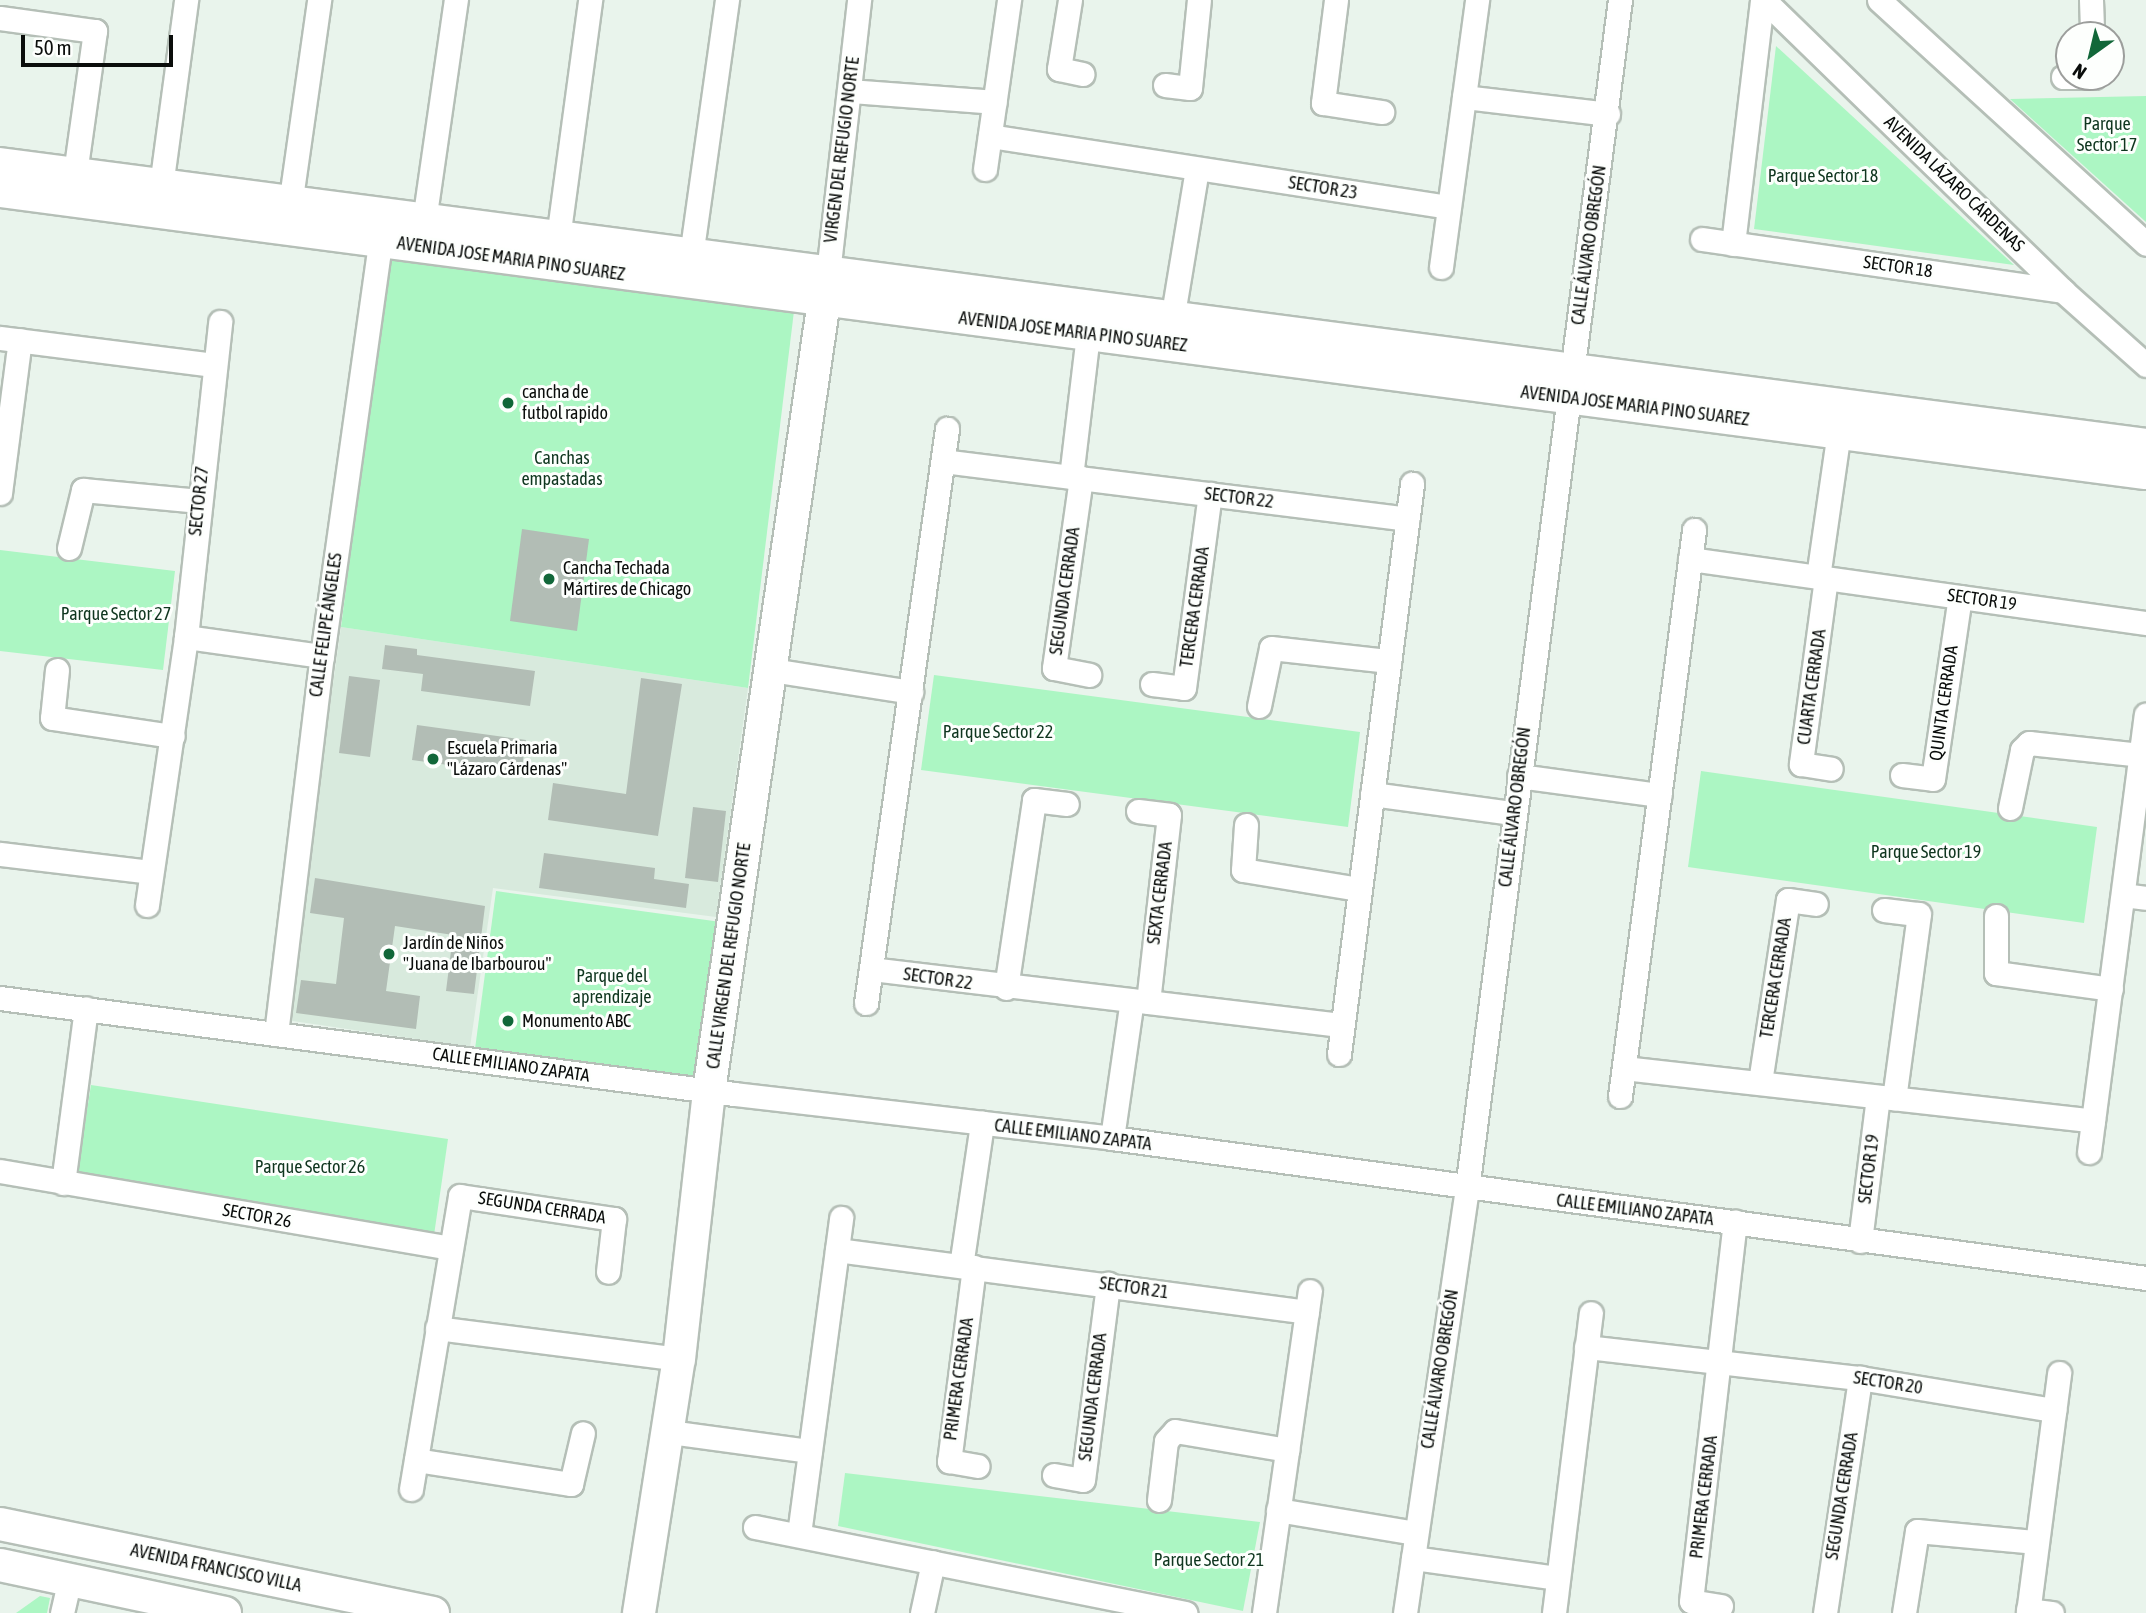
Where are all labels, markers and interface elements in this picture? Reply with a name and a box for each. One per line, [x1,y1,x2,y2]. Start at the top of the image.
scale bar [24,21,177,65]
north arrow [2055,21,2125,91]
text: 50 m [34,35,72,59]
street label: VIRGEN DEL REFUGIO NORTE [820,56,864,244]
text: N [2069,59,2090,84]
street label: AVENIDA LÁZARO CÁRDENAS [1879,111,2029,257]
park label: Parque Sector 17 [2077,114,2137,156]
street label: CALLE ÁLVARO OBREGÓN [1567,164,1611,326]
park label: Parque Sector 18 [1768,165,1878,187]
street label: SECTOR 23 [1287,172,1359,204]
street label: AVENIDA JOSE MARIA PINO SUAREZ [396,232,626,286]
street label: SECTOR 18 [1862,251,1934,283]
street label: AVENIDA JOSE MARIA PINO SUAREZ [958,307,1188,357]
street label: AVENIDA JOSE MARIA PINO SUAREZ [1520,381,1750,431]
place label: cancha de futbol rapido [522,382,608,424]
marker: cancha de futbol rapido [500,395,516,411]
park label: Canchas empastadas [521,448,603,490]
street label: SECTOR 27 [185,465,213,537]
street label: SECTOR 22 [1203,483,1275,513]
street label: SEGUNDA CERRADA [1045,526,1085,656]
street label: TERCERA CERRADA [1176,545,1214,669]
street label: CALLE FELIPE ÁNGELES [305,552,347,698]
place label: Cancha Techada Mártires de Chicago [563,558,691,600]
marker: Cancha Techada Mártires de Chicago [541,571,557,587]
street label: SECTOR 19 [1946,584,2018,616]
park label: Parque Sector 27 [61,603,171,625]
street label: CUARTA CERRADA [1793,628,1831,746]
street label: QUINTA CERRADA [1925,644,1963,762]
park label: Parque Sector 22 [943,721,1053,743]
street label: CALLE ÁLVARO OBREGÓN [1494,726,1536,888]
place label: Escuela Primaria "Lázaro Cárdenas" [447,738,567,780]
marker: Escuela Primaria "Lázaro Cárdenas" [425,751,441,767]
street label: SEXTA CERRADA [1143,840,1177,946]
park label: Parque Sector 19 [1871,841,1981,863]
street label: CALLE VIRGEN DEL REFUGIO NORTE [702,842,756,1070]
street label: TERCERA CERRADA [1756,916,1796,1040]
place label: Jardín de Niños "Juana de Ibarbourou" [403,933,551,976]
marker: Jardín de Niños "Juana de Ibarbourou" [381,946,397,962]
street label: SECTOR 22 [902,963,974,995]
park label: Parque del aprendizaje [573,966,651,1009]
place label: Monumento ABC [522,1010,631,1032]
marker: Monumento ABC [500,1013,516,1029]
street label: CALLE EMILIANO ZAPATA [431,1043,591,1087]
street label: CALLE EMILIANO ZAPATA [993,1115,1153,1155]
street label: SECTOR 19 [1854,1133,1884,1205]
park label: Parque Sector 26 [255,1156,365,1178]
street label: SEGUNDA CERRADA [477,1187,607,1229]
street label: CALLE EMILIANO ZAPATA [1555,1190,1715,1230]
street label: SECTOR 26 [221,1199,293,1233]
street label: SECTOR 21 [1098,1272,1170,1304]
street label: CALLE ÁLVARO OBREGÓN [1417,1288,1463,1450]
street label: PRIMERA CERRADA [940,1316,978,1442]
street label: SEGUNDA CERRADA [1074,1332,1112,1462]
street label: SECTOR 20 [1852,1367,1924,1399]
street label: SEGUNDA CERRADA [1821,1431,1863,1561]
street label: PRIMERA CERRADA [1686,1434,1722,1560]
street label: AVENIDA FRANCISCO VILLA [128,1539,304,1597]
park label: Parque Sector 21 [1154,1549,1264,1571]

